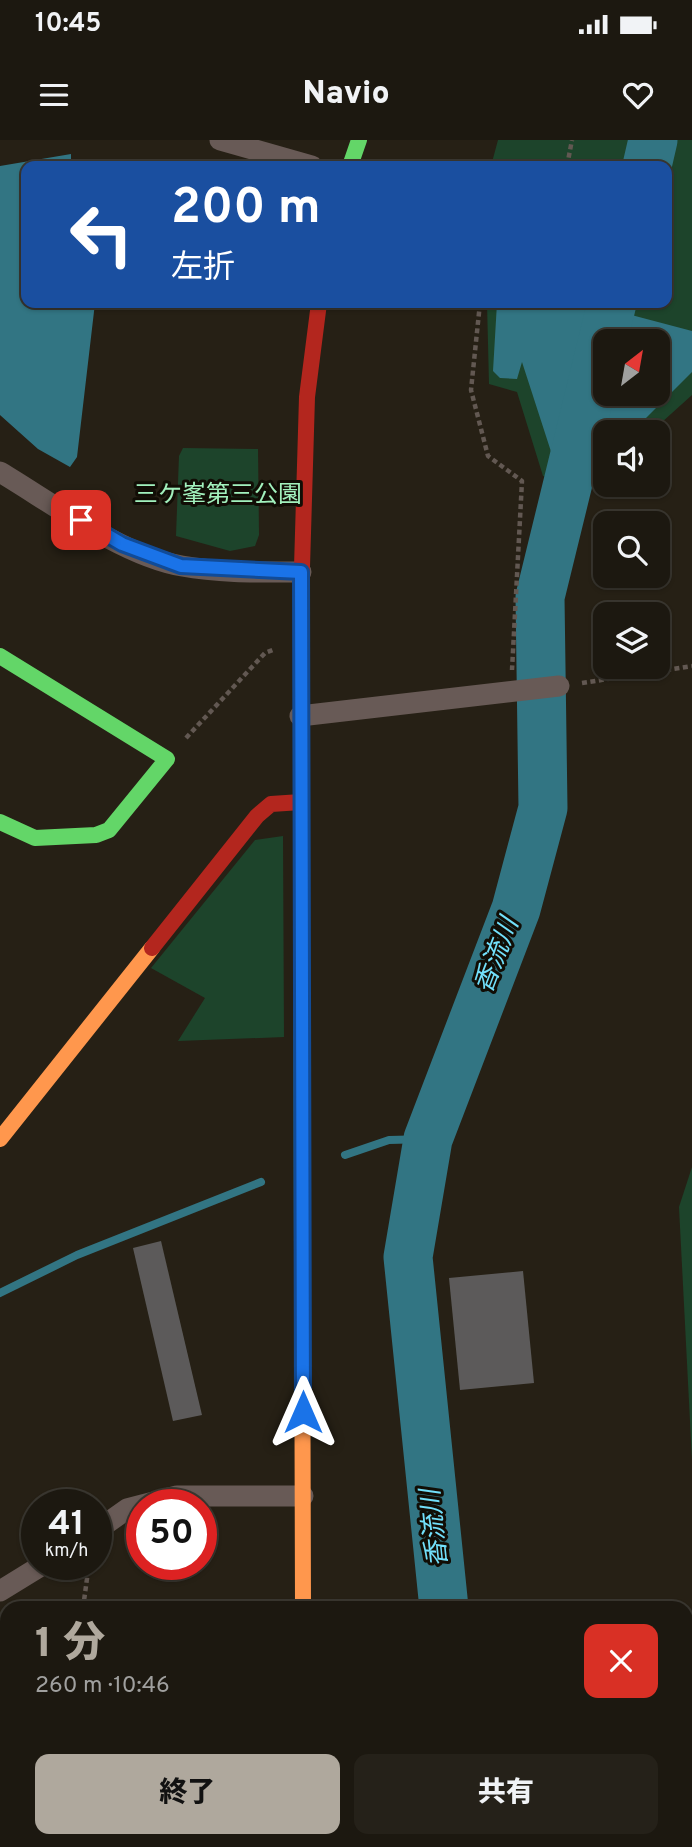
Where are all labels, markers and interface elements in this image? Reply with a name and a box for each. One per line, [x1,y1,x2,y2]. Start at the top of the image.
text: 10:45 [35,8,101,41]
text: Navio [302,75,390,115]
icon: menu [35,76,73,114]
icon: heart [619,76,657,114]
text: 200 m [171,179,321,241]
icon: left [56,189,147,280]
text: 左折 [171,249,235,289]
north arrow [593,329,670,406]
map controls [593,329,670,679]
button: sound [593,420,670,497]
park label: 三ケ峯第三公園 [134,481,302,511]
pin [51,490,111,550]
icon: arrive [62,501,100,539]
button: search [593,511,670,588]
button: layers [593,602,670,679]
water label: 香流川 [469,911,528,998]
position arrow [266,1375,340,1449]
water label: 香流川 [415,1485,456,1569]
speed limit sign: 50 [126,1489,217,1580]
text: 41 [48,1503,85,1547]
text: km/h [45,1540,88,1563]
text: 1 分 [35,1619,105,1672]
button: close [584,1624,658,1698]
text: 260 m · 10:46 [35,1672,170,1701]
button: 終了 [35,1754,340,1834]
button: 共有 [354,1754,658,1834]

